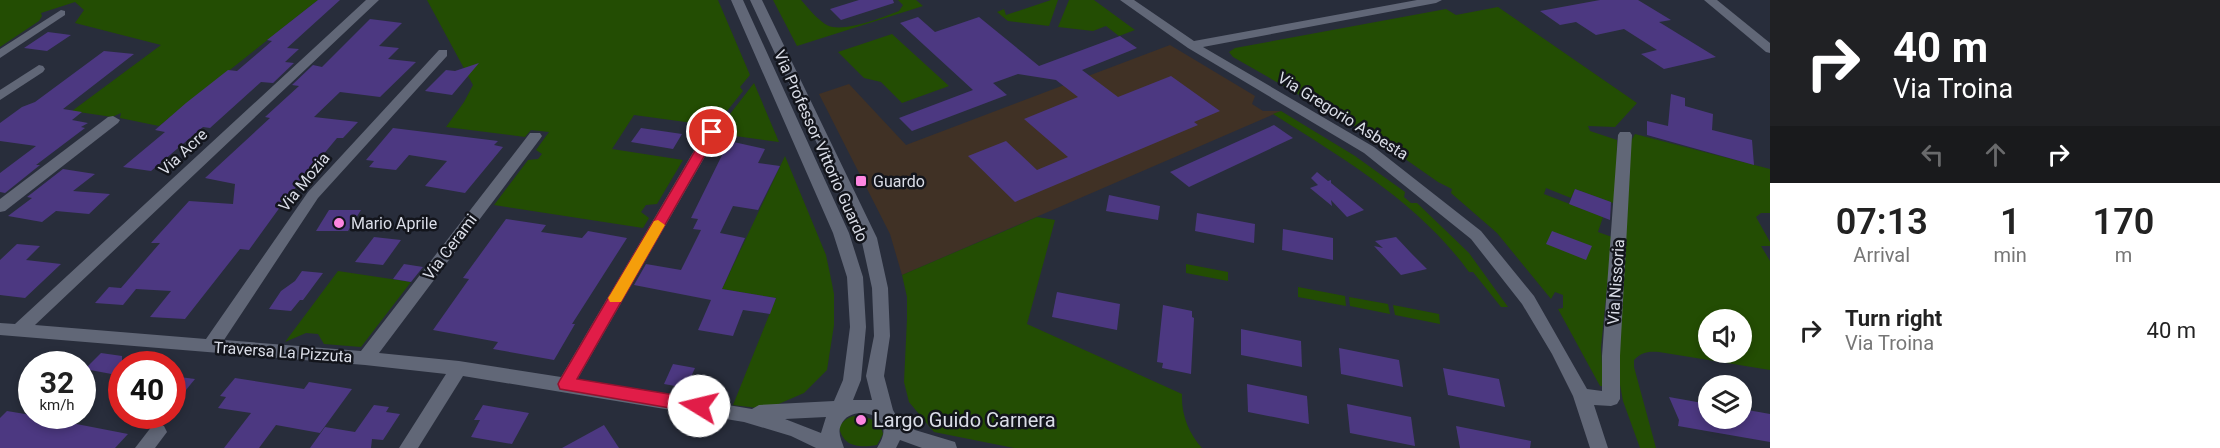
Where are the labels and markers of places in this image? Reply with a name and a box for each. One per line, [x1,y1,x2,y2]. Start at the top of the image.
pin [686,106,737,157]
place label: Guardo [873,172,925,191]
marker: Guardo [854,174,868,188]
place label: Mario Aprile [351,214,437,233]
marker: Mario Aprile [332,216,346,230]
place label: Largo Guido Carnera [873,408,1056,432]
marker: Largo Guido Carnera [854,413,868,427]

